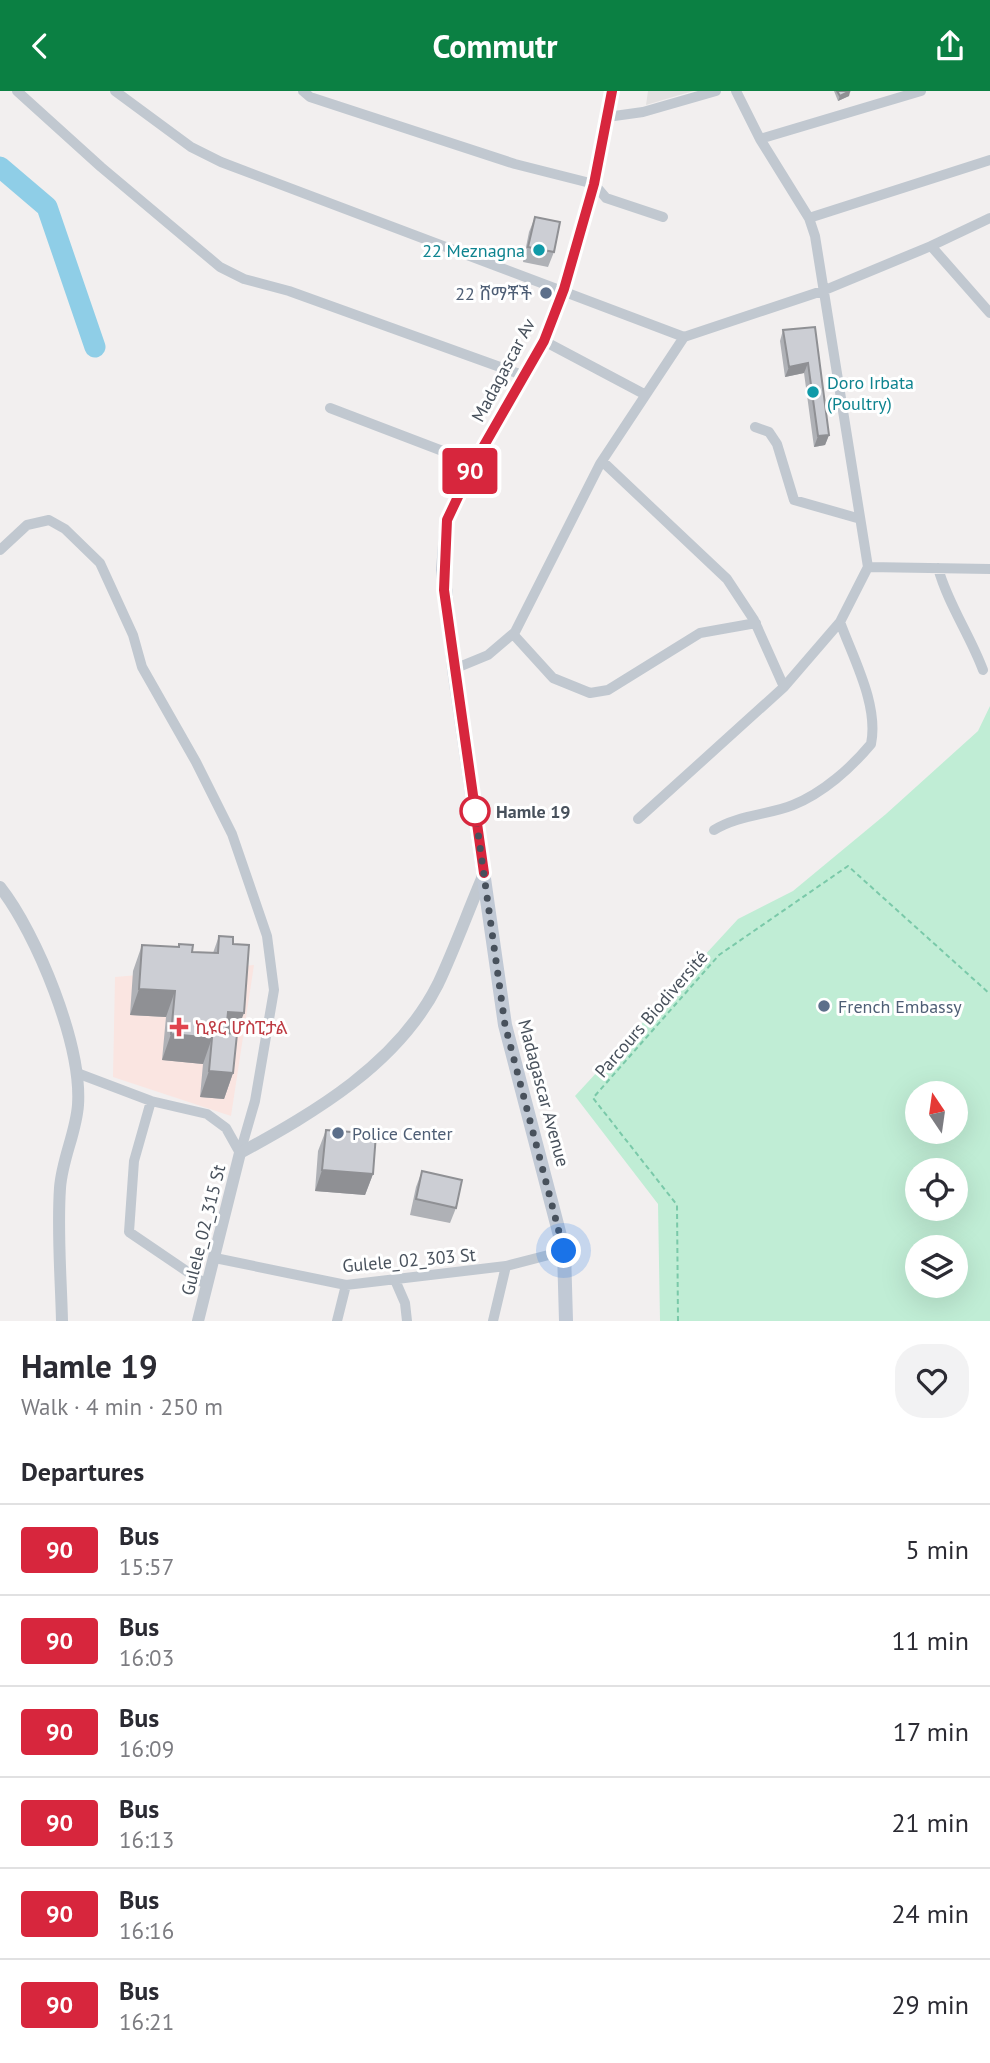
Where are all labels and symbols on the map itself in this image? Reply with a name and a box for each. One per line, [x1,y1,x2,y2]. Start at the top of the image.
place label: 22 Meznagna [422,239,525,262]
marker: 22 Meznagna [531,242,547,258]
place label: 22 ሸማቾች [455,282,532,305]
marker: 22 ሸማቾች [538,285,554,301]
street label: Madagascar Av [466,314,540,426]
place label: Doro Irbata (Poultry) [827,371,914,415]
marker: Doro Irbata (Poultry) [805,384,821,400]
line badge: 90 [438,448,502,494]
marker: Hamle 19 [460,796,490,826]
place label: Hamle 19 [496,800,571,823]
street label: Parcours Biodiversité [590,946,712,1082]
place label: French Embassy [838,995,962,1018]
marker: French Embassy [816,998,832,1014]
place label: ኪዩር ሆስፒታል [195,1016,288,1039]
marker: ኪዩር ሆስፒታል [169,1017,189,1037]
street label: Madagascar Avenue [513,1017,575,1169]
north arrow [905,1081,968,1145]
place label: Police Center [352,1122,453,1145]
marker: Police Center [330,1125,346,1141]
street label: Gulele_02_315 St [176,1162,230,1298]
your location [546,1233,581,1268]
street label: Gulele_02_303 St [341,1243,477,1277]

